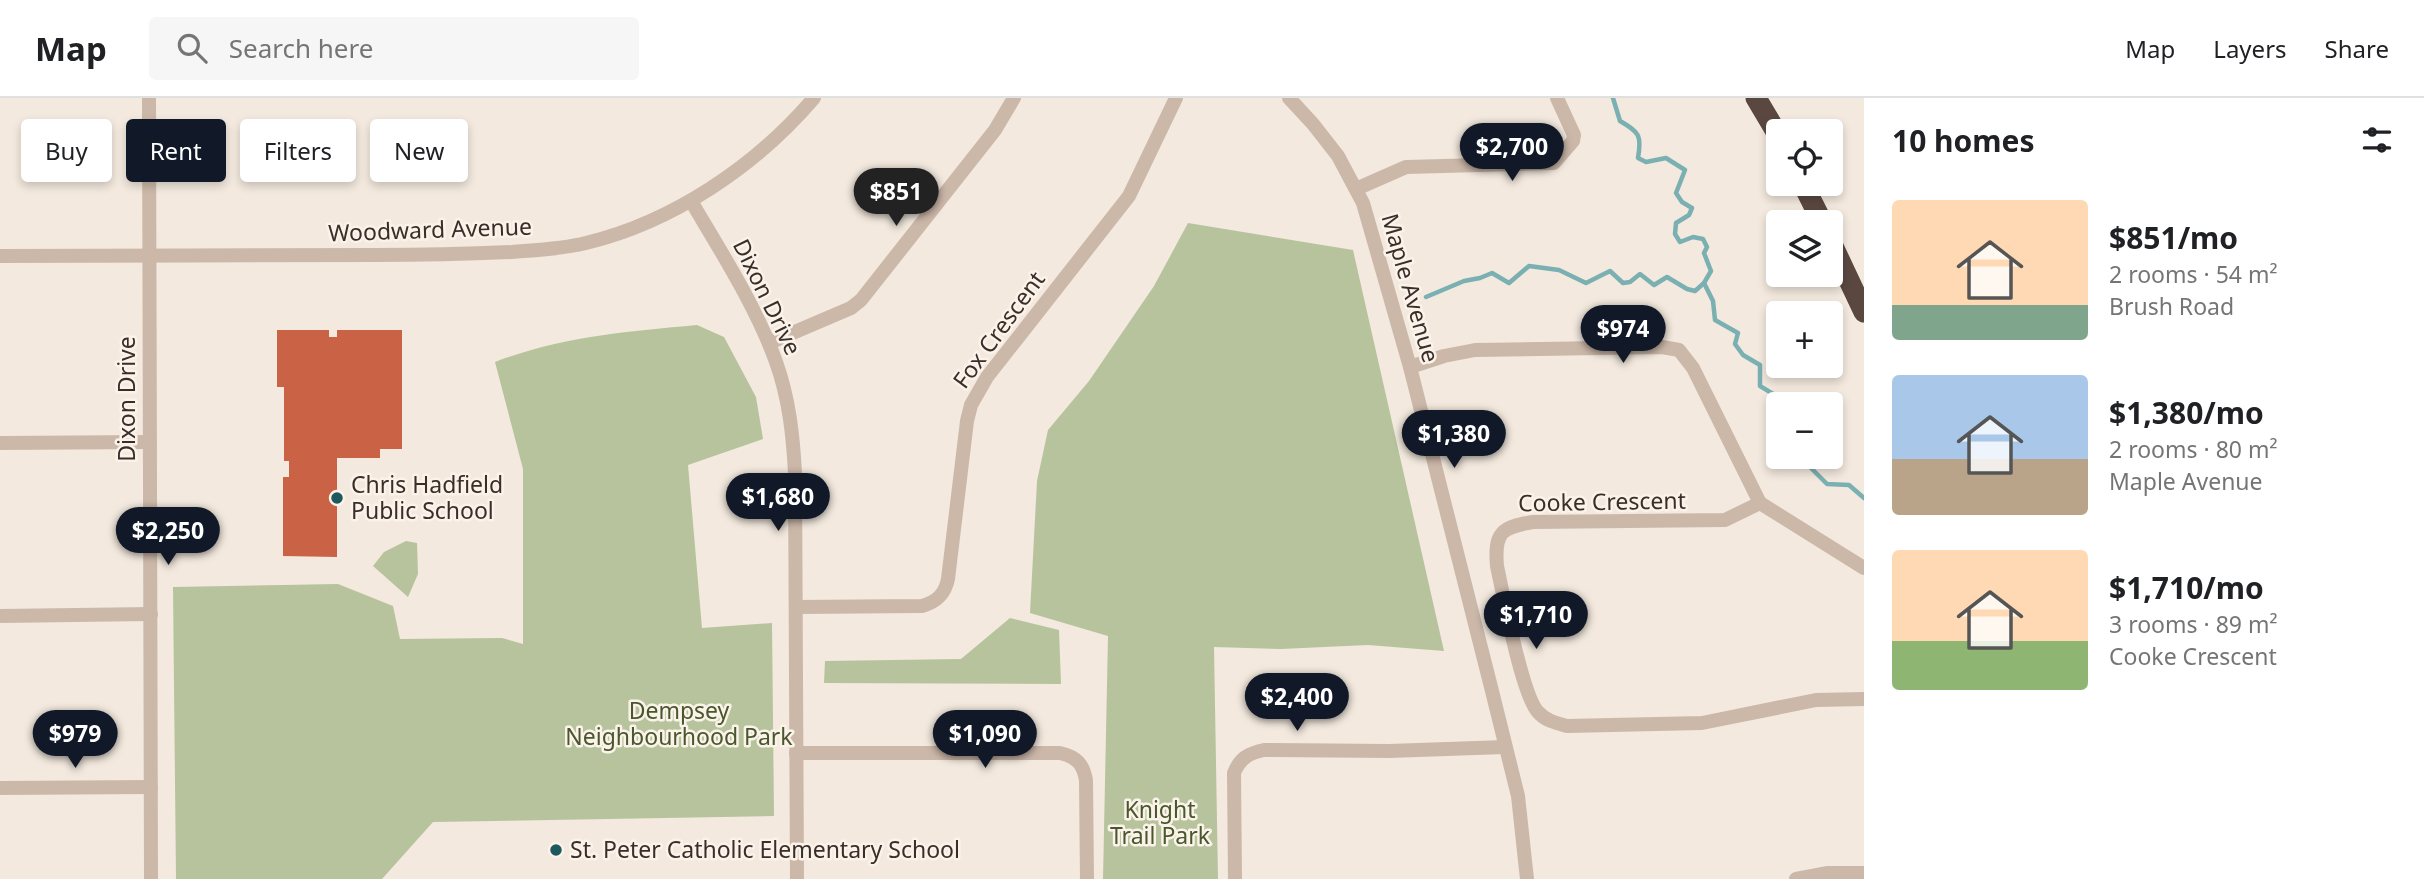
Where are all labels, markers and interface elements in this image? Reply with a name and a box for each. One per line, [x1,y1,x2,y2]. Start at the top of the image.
search box [149,17,639,80]
text: Map [35,26,107,71]
icon: search [173,29,211,67]
text: Search here [229,30,373,66]
text: Map [2125,32,2175,65]
text: Layers [2213,32,2287,65]
text: Share [2325,32,2389,65]
chip: Buy [21,119,112,182]
chip: Rent [126,119,226,182]
chip: Filters [240,119,356,182]
chip: New [370,119,468,182]
map controls [1766,119,1843,469]
button: locate [1766,119,1843,196]
text: 10 homes [1892,120,2035,161]
icon: filters [2358,121,2396,159]
pin: $2,700 [1455,123,1569,183]
text: $2,700 [1476,130,1548,162]
pin: $851 [855,169,937,228]
text: $851 [870,175,922,207]
street label: Woodward Avenue [328,209,532,249]
street label: Maple Avenue [1374,210,1448,366]
button: layers [1766,210,1843,287]
text: $851/mo [2109,217,2238,258]
icon: home [1948,228,2032,312]
street label: Dixon Drive [726,233,810,360]
text: 2 rooms · 54 m² [2109,258,2278,290]
street label: Fox Crescent [945,264,1052,394]
text: Brush Road [2109,290,2234,322]
button: + [1766,301,1843,378]
pin: $974 [1582,306,1664,365]
text: $974 [1597,312,1649,344]
street label: Dixon Drive [110,336,142,462]
button: − [1766,392,1843,469]
text: $1,380/mo [2109,392,2264,433]
icon: home [1948,403,2032,487]
pin: $1,380 [1397,410,1511,470]
text: $1,380 [1418,417,1490,449]
text: 2 rooms · 80 m² [2109,433,2278,465]
text: Maple Avenue [2109,465,2263,497]
place label: Chris Hadfield Public School [351,468,503,526]
pin: $1,680 [721,474,835,533]
text: $1,680 [742,480,814,512]
street label: Cooke Crescent [1518,484,1686,518]
marker: Chris Hadfield Public School [329,490,345,506]
pin: $2,250 [111,508,225,567]
text: $2,250 [132,514,204,546]
text: $1,710/mo [2109,567,2264,608]
icon: home [1948,578,2032,662]
pin: $1,710 [1479,592,1593,651]
text: $1,710 [1500,598,1572,630]
text: 3 rooms · 89 m² [2109,608,2278,640]
text: Cooke Crescent [2109,640,2277,672]
pin: $2,400 [1240,674,1354,733]
text: $2,400 [1261,680,1333,712]
park label: Dempsey Neighbourhood Park [565,694,793,752]
pin: $979 [34,710,116,770]
pin: $1,090 [928,710,1042,770]
text: $979 [49,717,101,749]
text: $1,090 [949,717,1021,749]
park label: Knight Trail Park [1110,793,1211,851]
place label: St. Peter Catholic Elementary School [570,833,960,865]
marker: St. Peter Catholic Elementary School [548,842,564,858]

